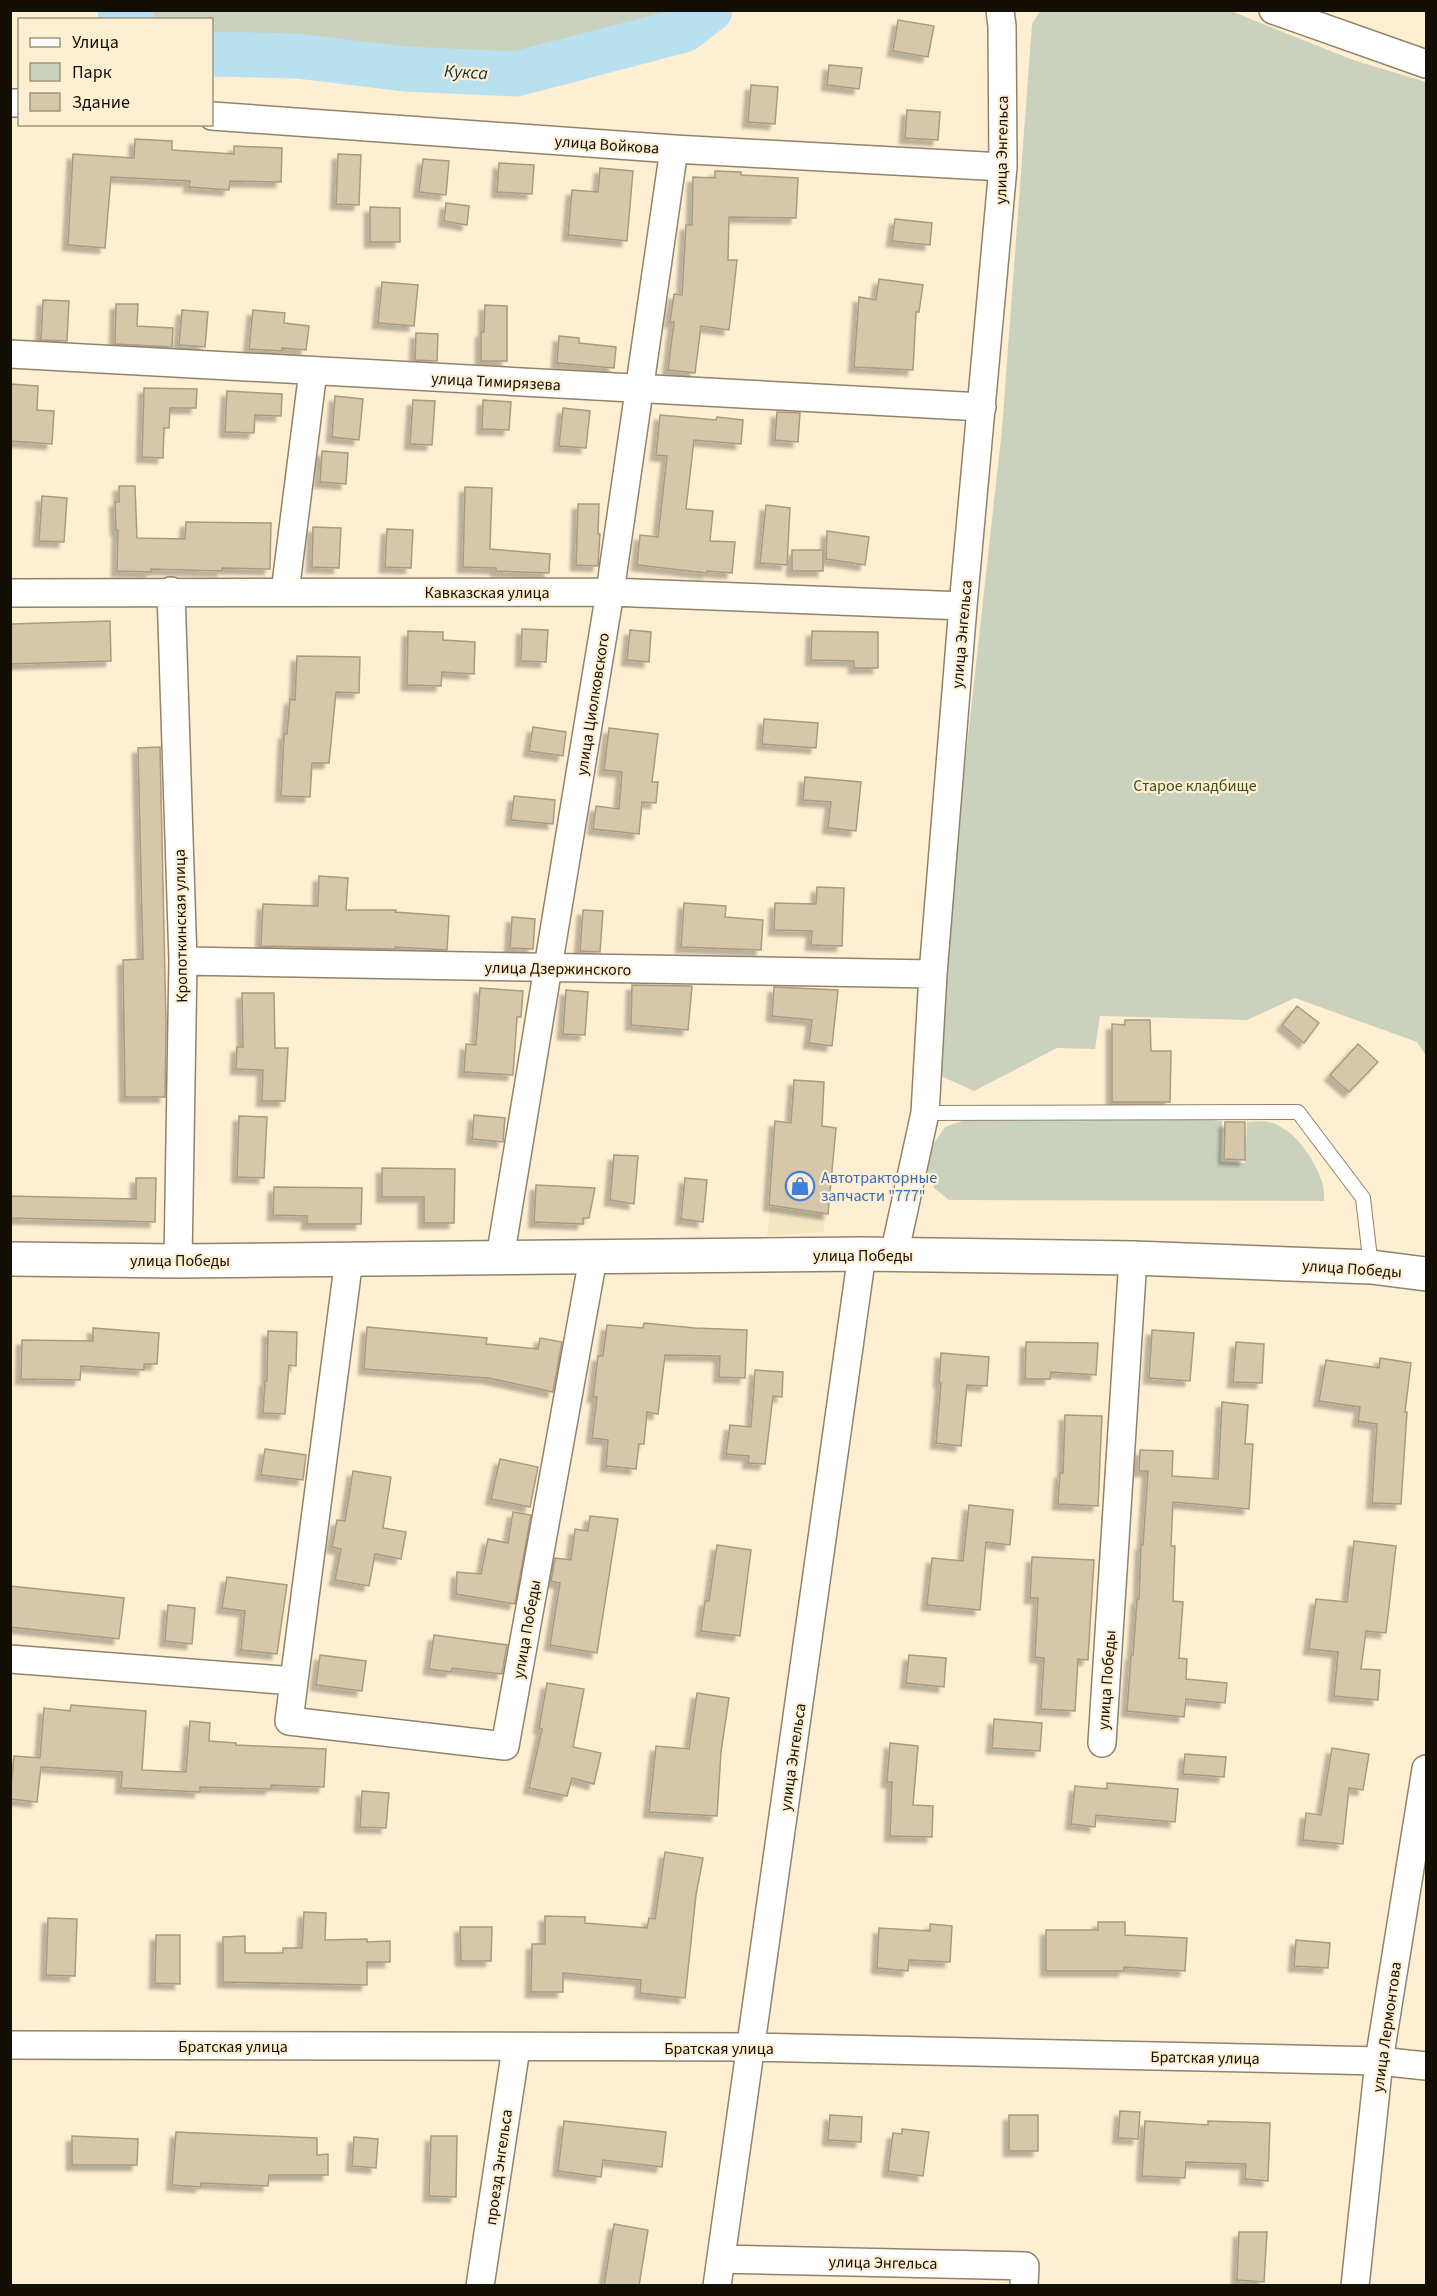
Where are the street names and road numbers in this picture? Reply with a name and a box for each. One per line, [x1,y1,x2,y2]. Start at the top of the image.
street label: улица Энгельса [990,96,1014,205]
street label: улица Войкова [554,130,660,160]
street label: улица Тимирязева [431,368,561,396]
street label: улица Энгельса [946,579,978,689]
street label: Кавказская улица [424,582,550,604]
street label: улица Циолковского [571,631,615,777]
street label: Кропоткинская улица [169,849,193,1003]
street label: улица Дзержинского [484,957,632,981]
street label: улица Победы [813,1245,913,1267]
street label: улица Победы [130,1250,230,1272]
street label: улица Победы [1301,1255,1403,1283]
street label: улица Победы [507,1578,547,1680]
street label: улица Победы [1093,1629,1121,1731]
street label: улица Энгельса [775,1702,811,1812]
street label: улица Лермонтова [1367,1960,1407,2094]
street label: Братская улица [178,2036,288,2058]
street label: Братская улица [664,2038,774,2060]
street label: Братская улица [1150,2046,1260,2070]
street label: проезд Энгельса [480,2108,518,2227]
street label: улица Энгельса [828,2251,937,2275]

